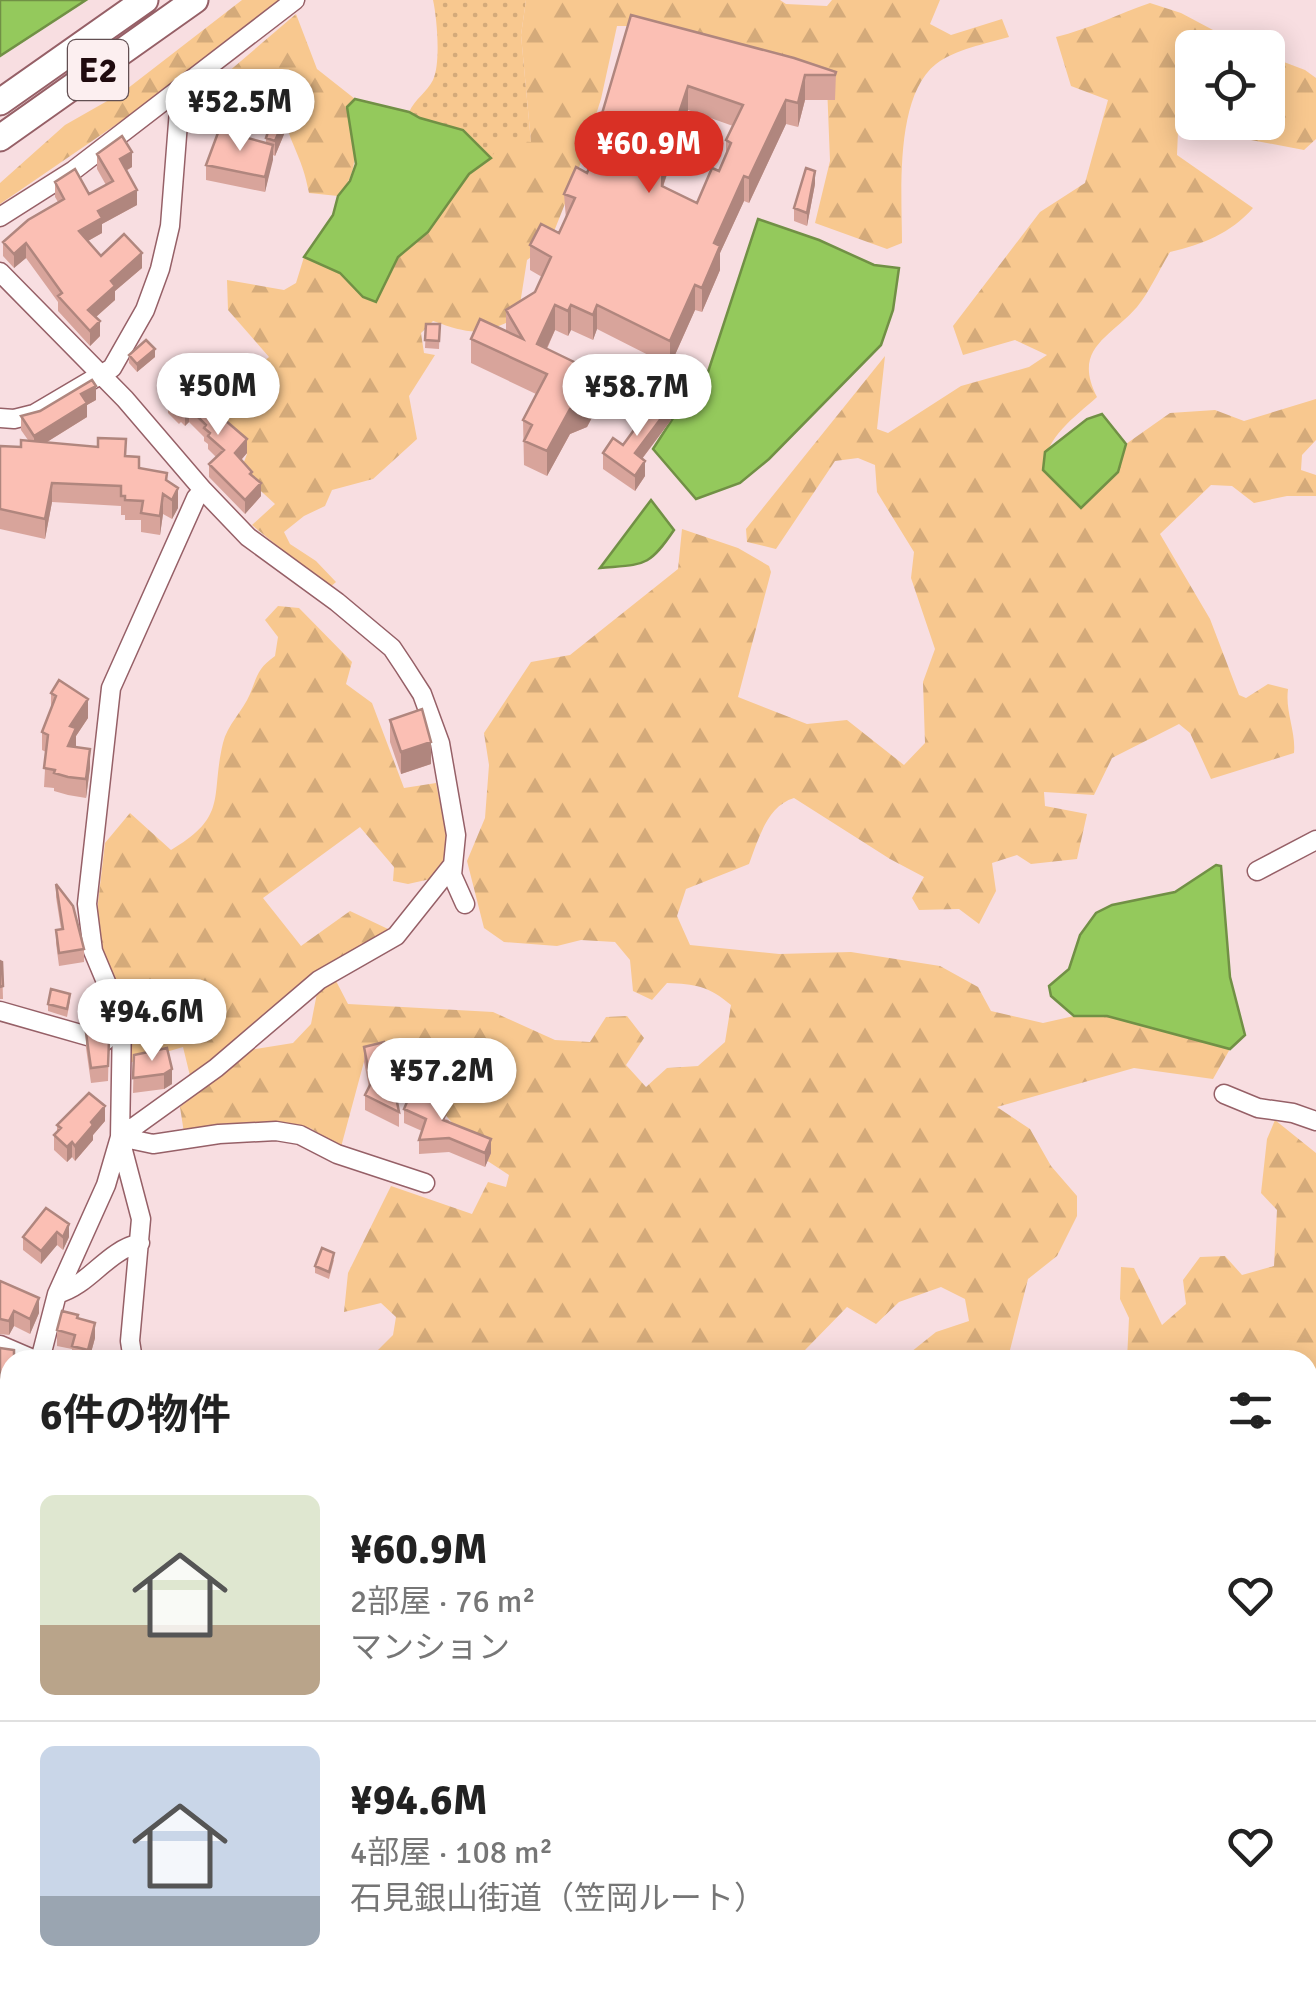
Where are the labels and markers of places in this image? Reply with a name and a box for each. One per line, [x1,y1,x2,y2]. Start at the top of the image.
pin: ¥52.5M [159,69,321,154]
pin: ¥60.9M [568,111,730,196]
pin: ¥50M [159,353,277,438]
pin: ¥58.7M [556,354,718,439]
pin: ¥94.6M [71,979,233,1064]
pin: ¥57.2M [361,1038,523,1123]

